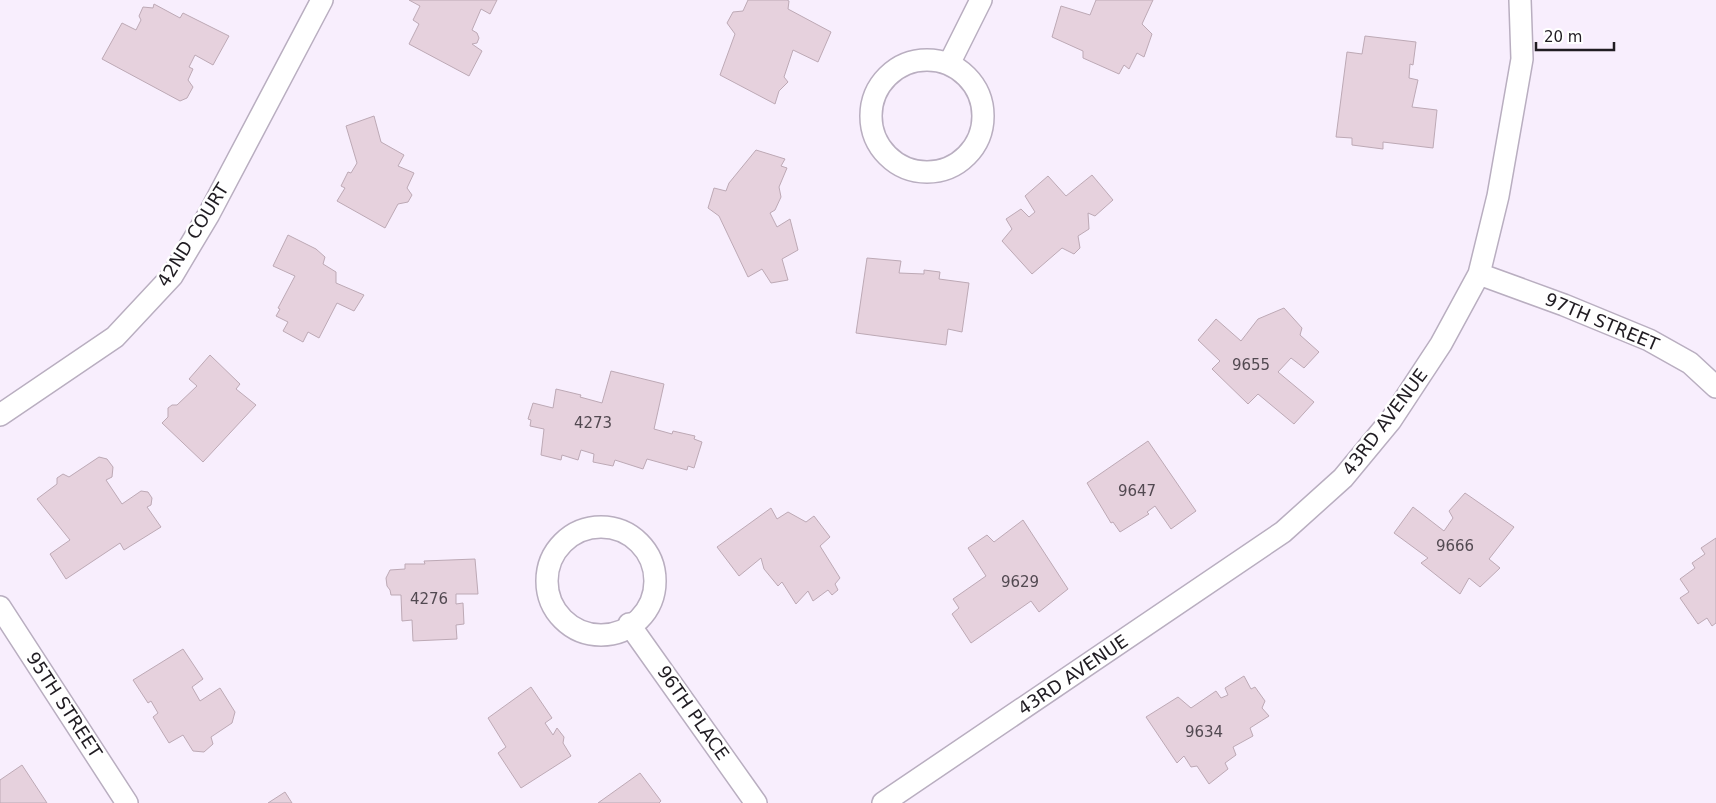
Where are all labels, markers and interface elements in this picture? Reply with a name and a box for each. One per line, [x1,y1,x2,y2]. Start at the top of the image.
scale bar [1536,20,1614,52]
text: 20 m [1544,28,1582,46]
street label: 42ND COURT [152,178,233,290]
street label: 97TH STREET [1542,288,1663,355]
house number: 9655 [1232,356,1270,374]
street label: 43RD AVENUE [1338,364,1431,479]
house number: 4273 [574,414,612,432]
house number: 9647 [1118,482,1156,500]
house number: 9666 [1436,537,1474,555]
house number: 9629 [1001,573,1039,591]
house number: 4276 [410,590,448,608]
street label: 43RD AVENUE [1014,630,1132,719]
street label: 95TH STREET [22,648,107,762]
street label: 96TH PLACE [653,661,734,764]
house number: 9634 [1185,723,1223,741]

